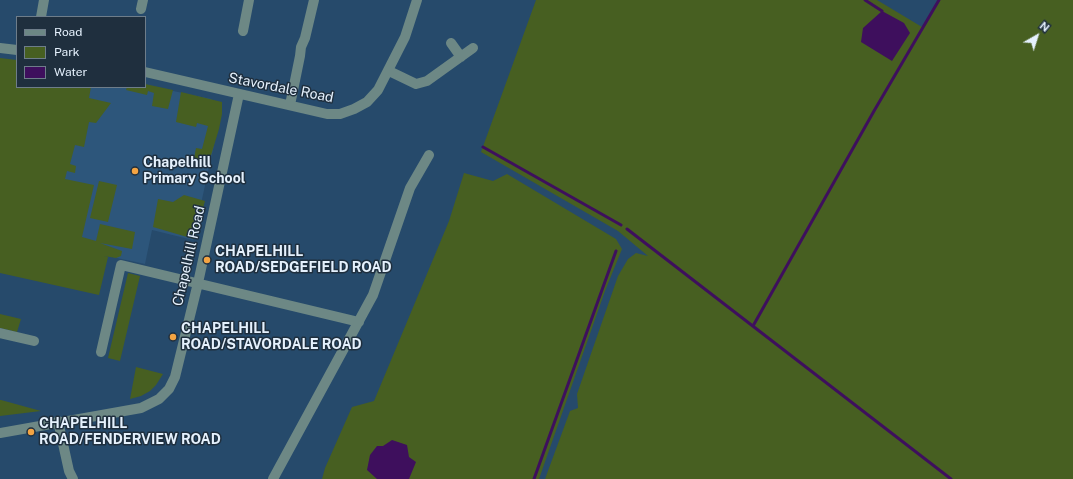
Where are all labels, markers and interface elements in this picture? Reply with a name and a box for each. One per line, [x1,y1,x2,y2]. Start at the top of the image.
legend [16,16,146,88]
north arrow [1017,16,1057,56]
text: N [1037,19,1052,34]
text: Road [54,25,82,39]
text: Park [54,45,80,59]
text: Water [54,65,87,79]
street label: Stavordale Road [227,70,335,106]
place label: Chapelhill Primary School [143,155,245,188]
marker: Chapelhill Primary School [130,166,140,176]
street label: Chapelhill Road [169,204,209,308]
place label: CHAPELHILL ROAD/SEDGEFIELD ROAD [215,244,392,276]
marker: CHAPELHILL ROAD/SEDGEFIELD ROAD [202,255,212,265]
place label: CHAPELHILL ROAD/STAVORDALE ROAD [181,321,362,354]
marker: CHAPELHILL ROAD/STAVORDALE ROAD [168,332,178,342]
place label: CHAPELHILL ROAD/FENDERVIEW ROAD [39,416,221,448]
marker: CHAPELHILL ROAD/FENDERVIEW ROAD [26,427,36,437]

